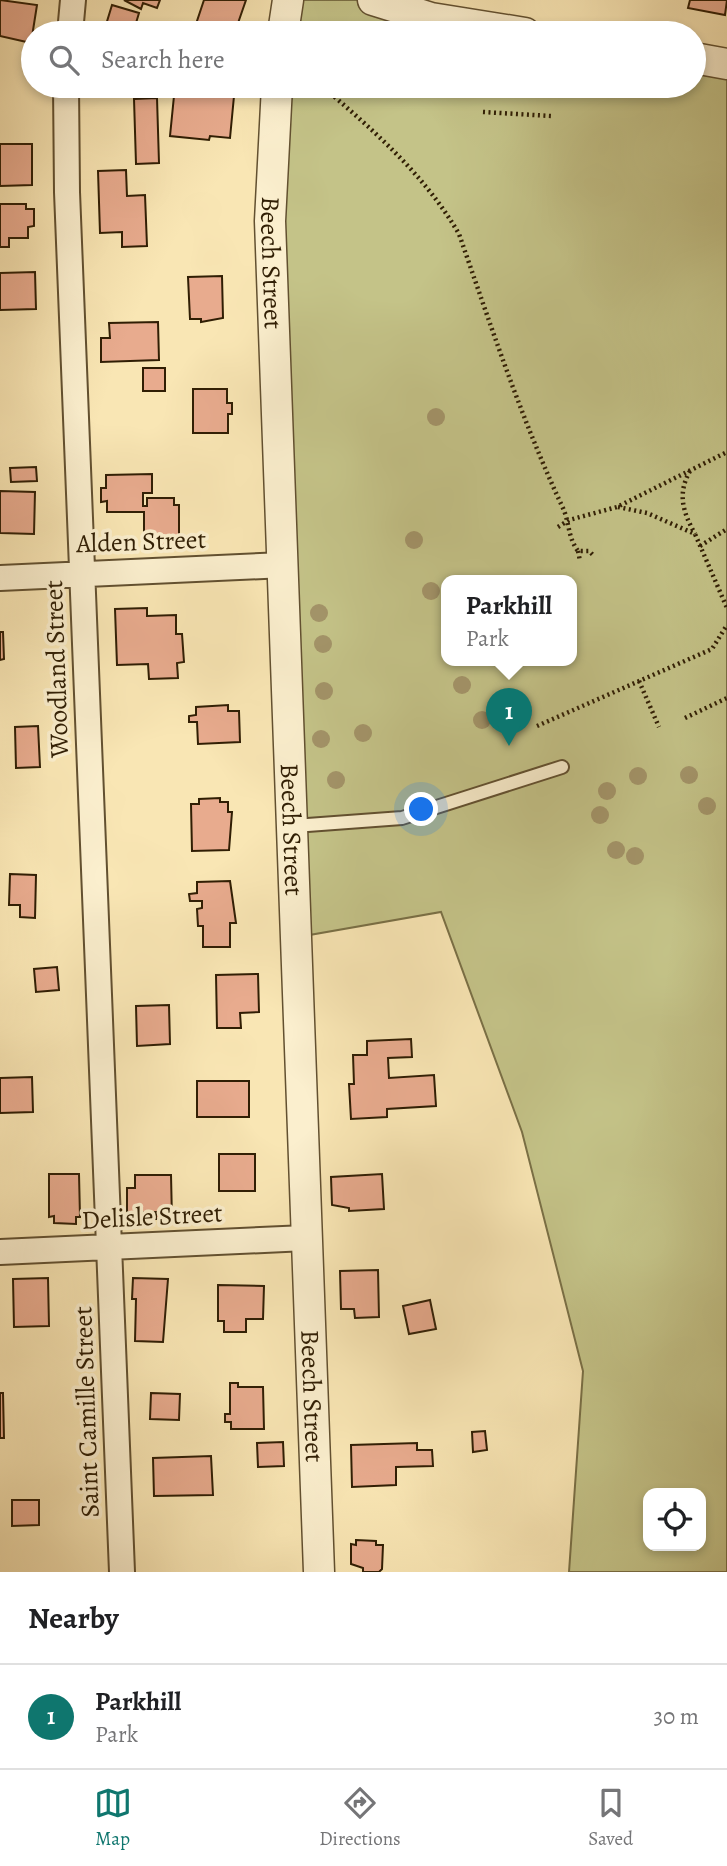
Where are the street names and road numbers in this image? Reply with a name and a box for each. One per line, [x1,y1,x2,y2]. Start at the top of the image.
street label: Beech Street [252,196,291,330]
street label: Alden Street [74,522,207,561]
street label: Woodland Street [36,579,77,759]
street label: Beech Street [272,763,311,897]
street label: Delisle Street [81,1195,224,1238]
street label: Saint Camille Street [65,1305,108,1518]
street label: Beech Street [292,1329,332,1463]

